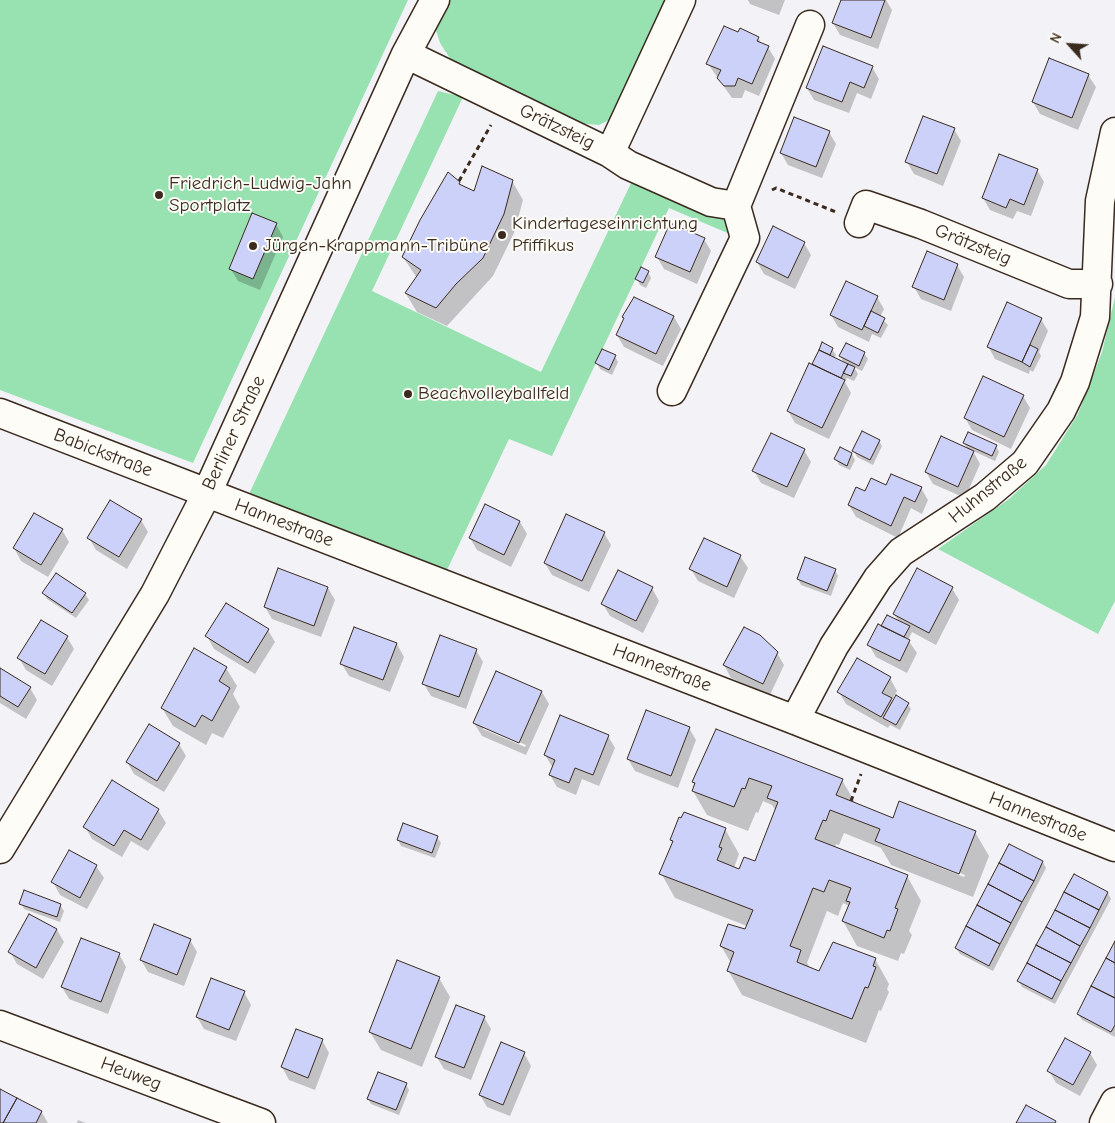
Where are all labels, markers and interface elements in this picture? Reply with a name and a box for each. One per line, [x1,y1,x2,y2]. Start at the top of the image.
north arrow [1045,20,1095,70]
text: N [1046,30,1066,46]
street label: Grätzsteig [516,99,598,155]
place label: Friedrich-Ludwig-Jahn Sportplatz [169,173,352,217]
marker: Friedrich-Ludwig-Jahn Sportplatz [153,189,165,201]
place label: Kindertageseinrichtung Pfiffikus [512,213,698,257]
street label: Grätzsteig [931,219,1015,271]
marker: Kindertageseinrichtung Pfiffikus [496,229,508,241]
place label: Jürgen-Krappmann-Tribüne [263,235,489,257]
marker: Jürgen-Krappmann-Tribüne [247,240,259,252]
street label: Berliner Straße [198,372,270,494]
place label: Beachvolleyballfeld [418,383,569,405]
marker: Beachvolleyballfeld [402,388,414,400]
street label: Babickstraße [50,424,156,482]
street label: Huhnstraße [944,452,1032,528]
street label: Hannestraße [231,494,337,552]
street label: Hannestraße [609,639,715,697]
street label: Hannestraße [986,787,1090,847]
street label: Heuweg [97,1052,165,1096]

